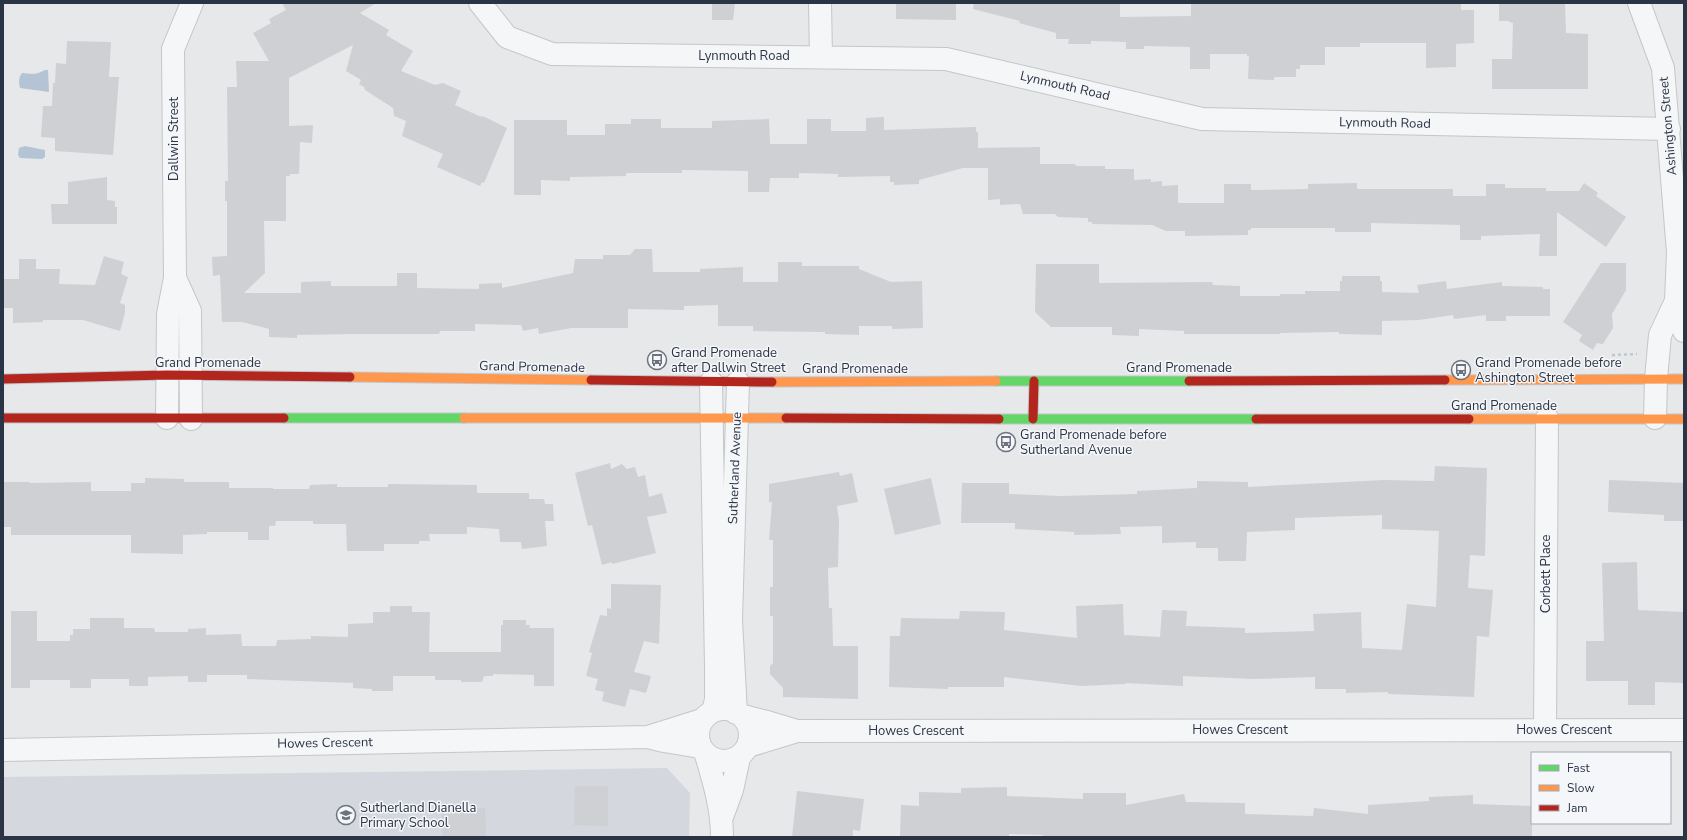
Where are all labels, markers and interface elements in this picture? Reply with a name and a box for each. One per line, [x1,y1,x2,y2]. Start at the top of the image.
street label: Lynmouth Road [698,47,790,65]
street label: Lynmouth Road [1018,67,1112,105]
street label: Ashington Street [1655,75,1681,176]
street label: Dallwin Street [165,96,183,181]
street label: Lynmouth Road [1339,113,1431,133]
place label: Grand Promenade after Dallwin Street [671,344,786,377]
bus stop icon: Grand Promenade after Dallwin Street [646,349,668,371]
street label: Grand Promenade [155,354,261,372]
place label: Grand Promenade before Ashington Street [1475,354,1622,387]
street label: Grand Promenade [479,357,585,377]
street label: Grand Promenade [1126,359,1232,377]
bus stop icon: Grand Promenade before Ashington Street [1450,359,1472,381]
street label: Grand Promenade [802,360,908,378]
street label: Grand Promenade [1451,397,1557,415]
street label: Sutherland Avenue [724,412,746,524]
place label: Grand Promenade before Sutherland Avenue [1020,426,1167,459]
bus stop icon: Grand Promenade before Sutherland Avenue [995,431,1017,453]
street label: Corbett Place [1537,535,1555,613]
street label: Howes Crescent [1192,721,1288,739]
street label: Howes Crescent [1516,721,1612,739]
street label: Howes Crescent [868,722,964,740]
street label: Howes Crescent [277,733,373,753]
legend [1531,752,1671,824]
text: Fast [1567,760,1590,776]
text: Slow [1567,780,1595,796]
place label: Sutherland Dianella Primary School [360,799,476,832]
text: Jam [1566,800,1588,816]
school or university icon: Sutherland Dianella Primary School [335,804,357,826]

